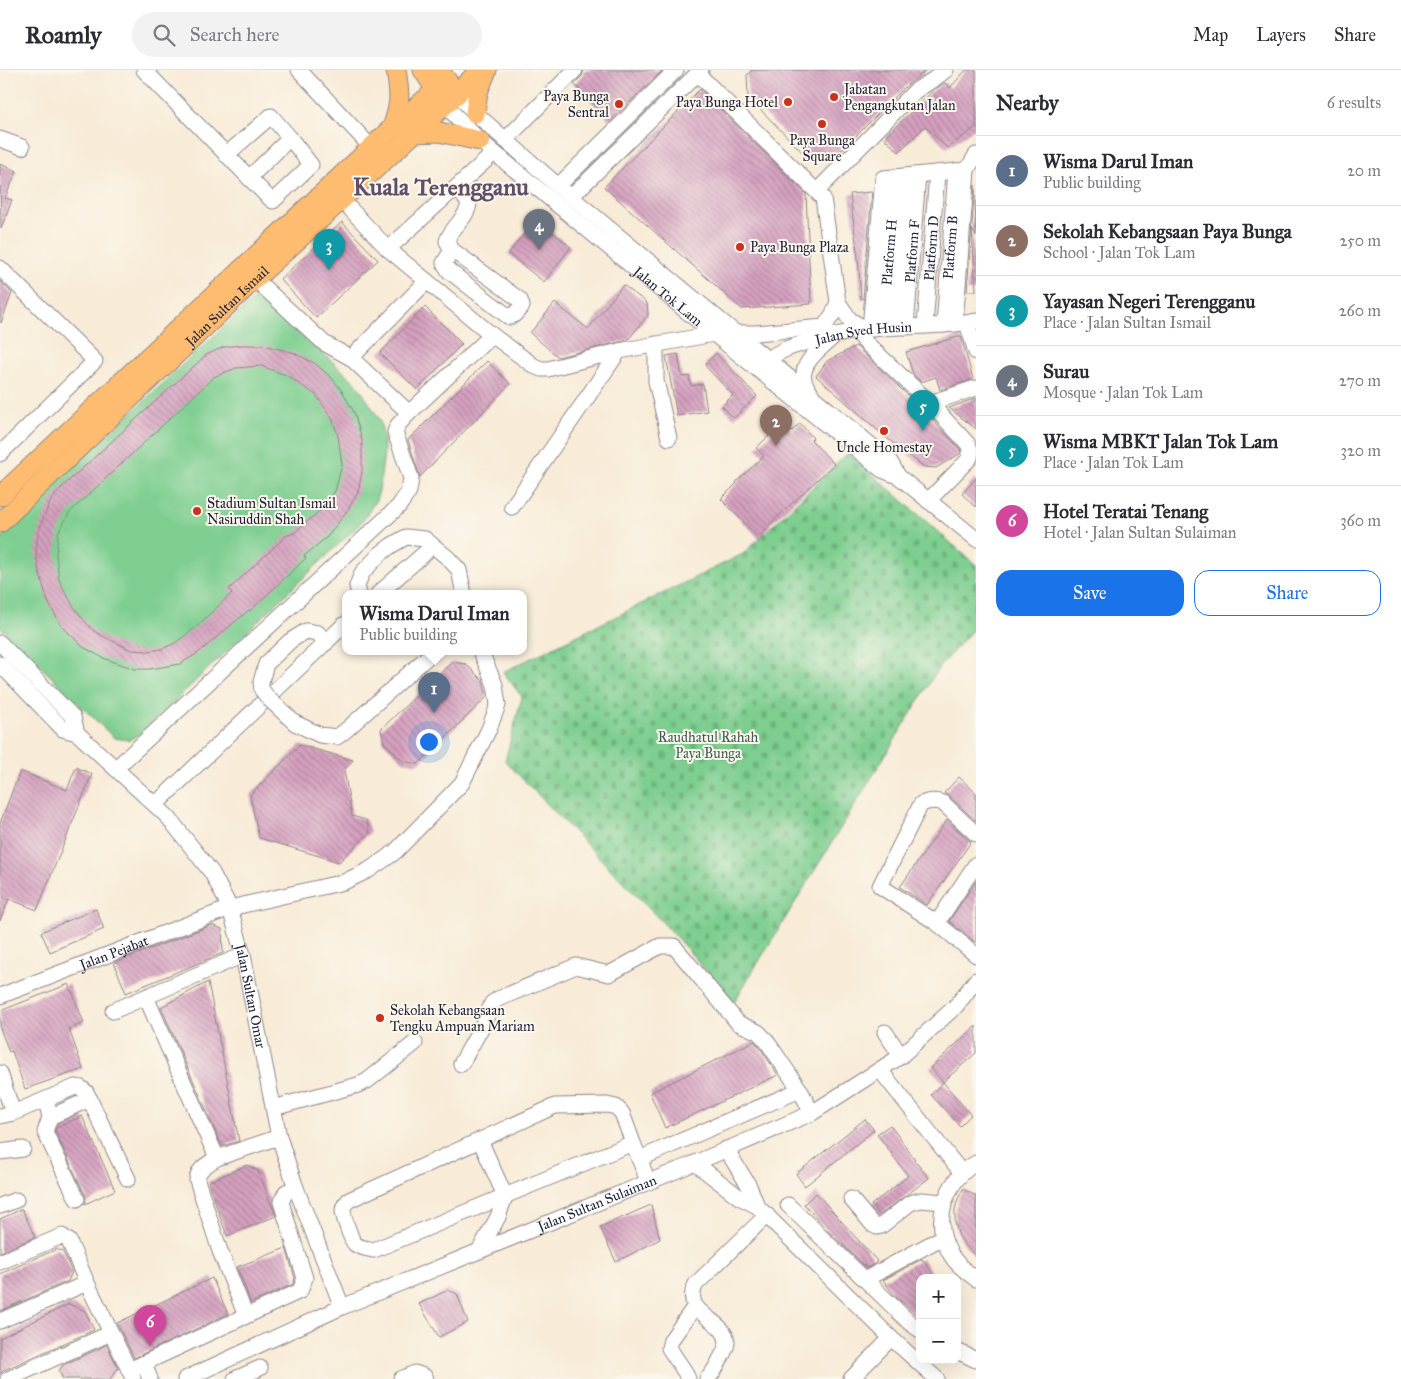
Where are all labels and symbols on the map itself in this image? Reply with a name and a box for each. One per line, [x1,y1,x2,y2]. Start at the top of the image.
place label: Jabatan Pengangkutan Jalan [842,81,956,115]
place label: Paya Bunga Sentral [543,88,609,121]
marker: Jabatan Pengangkutan Jalan [828,91,840,103]
place label: Paya Bunga Hotel [676,94,778,111]
marker: Paya Bunga Hotel [782,96,794,108]
marker: Paya Bunga Sentral [613,98,625,110]
marker: Paya Bunga Square [816,118,828,130]
place label: Paya Bunga Square [789,132,855,166]
district label: Kuala Terengganu [353,172,529,202]
pin: 4 [523,209,555,250]
street label: Platform D [921,215,943,282]
street label: Platform B [940,215,962,280]
street label: Platform H [878,218,901,286]
street label: Platform F [902,219,923,284]
pin: 3 [313,229,345,270]
place label: Paya Bunga Plaza [750,239,849,256]
marker: Paya Bunga Plaza [734,241,746,253]
street label: Jalan Tok Lam [628,262,706,330]
street label: Jalan Sultan Ismail [181,263,273,352]
street label: Jalan Syed Husin [812,319,913,350]
pin: 5 [907,390,939,431]
pin: 2 [760,405,792,446]
marker: Uncle Homestay [878,425,890,437]
place label: Uncle Homestay [836,439,932,456]
place label: Stadium Sultan Ismail Nasiruddin Shah [207,495,336,528]
marker: Stadium Sultan Ismail Nasiruddin Shah [191,505,203,517]
pin: 1 [418,672,450,713]
your location [416,729,442,755]
park label: Raudhatul Rahah Paya Bunga [658,729,758,762]
street label: Jalan Pejabat [76,932,151,975]
street label: Jalan Sultan Omar [230,940,269,1050]
place label: Sekolah Kebangsaan Tengku Ampuan Mariam [390,1002,535,1035]
marker: Sekolah Kebangsaan Tengku Ampuan Mariam [374,1012,386,1024]
street label: Jalan Sultan Sulaiman [533,1172,659,1237]
pin: 6 [134,1305,166,1346]

